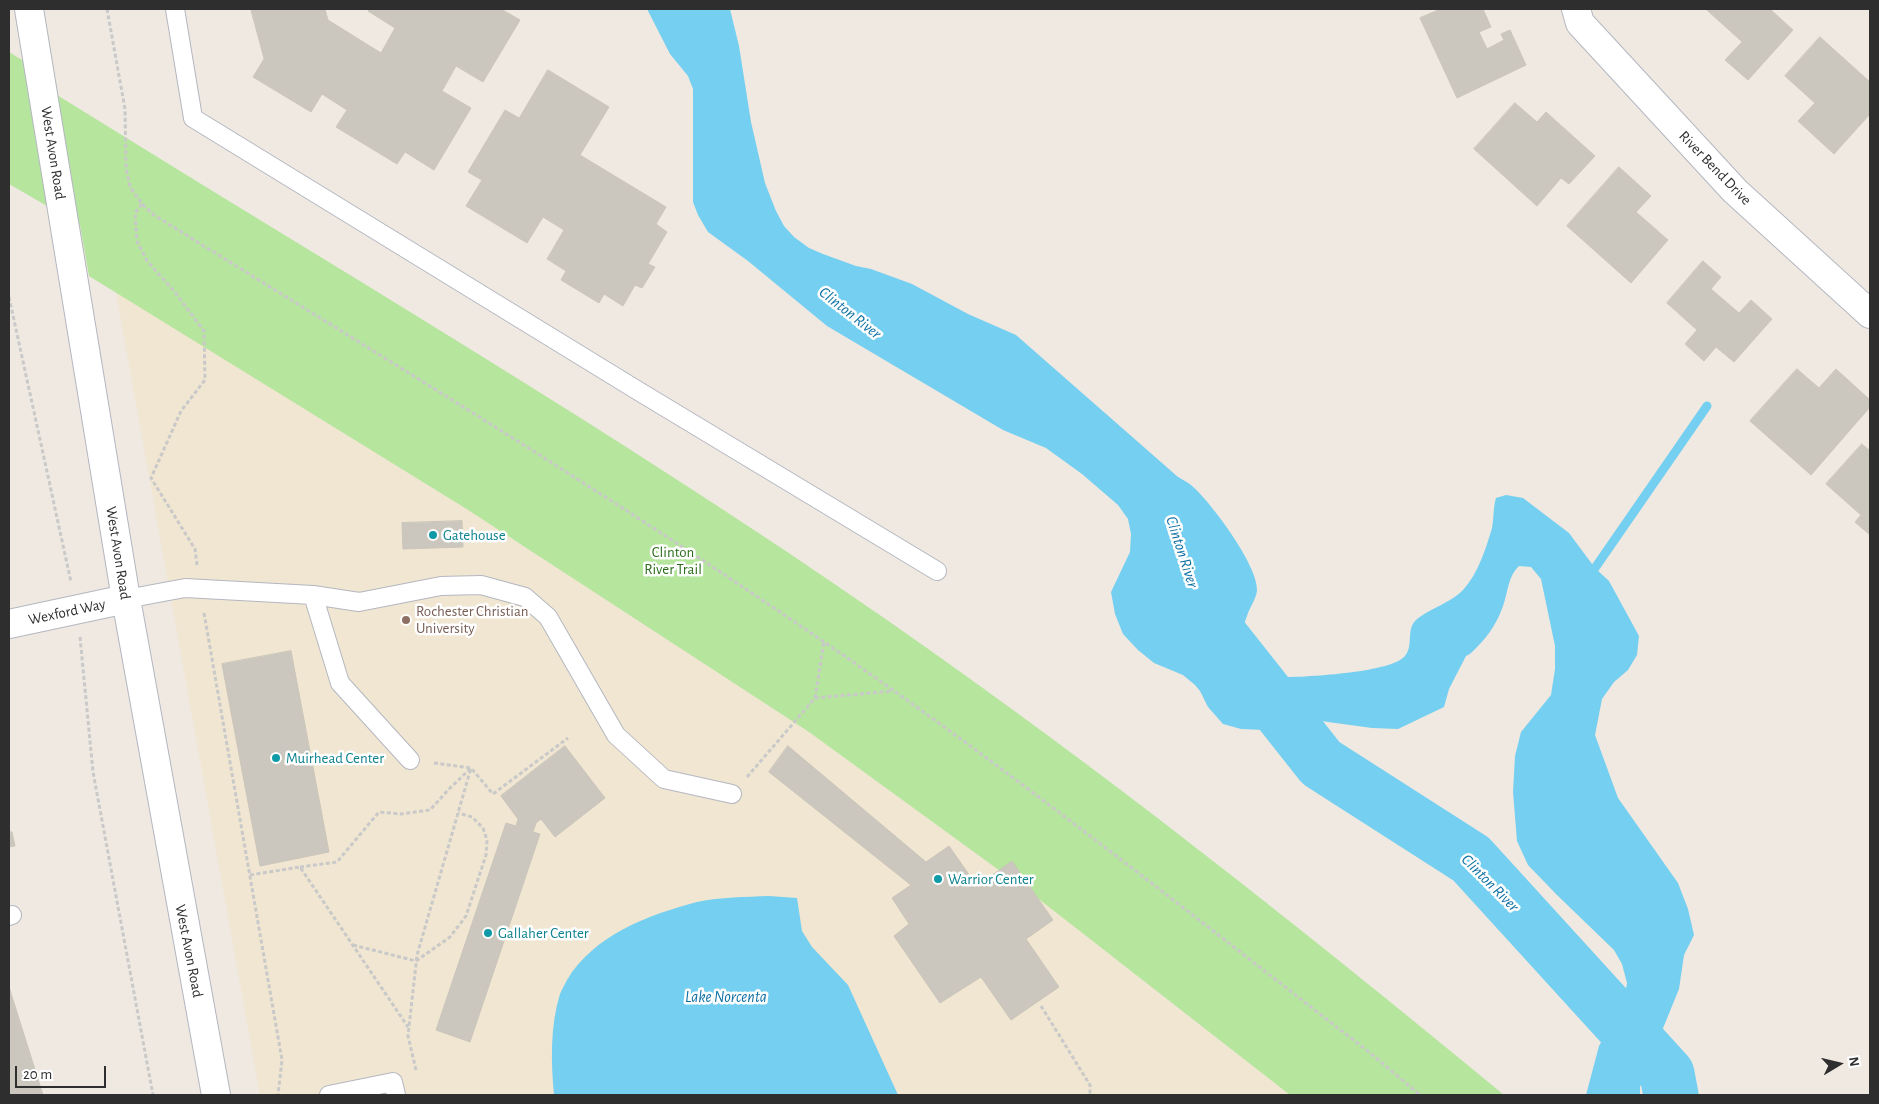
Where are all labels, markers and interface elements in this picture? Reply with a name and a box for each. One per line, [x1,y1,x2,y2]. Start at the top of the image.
street label: West Avon Road [37,105,69,201]
street label: River Bend Drive [1675,127,1755,209]
water label: Clinton River [815,283,885,343]
street label: West Avon Road [102,505,134,601]
water label: Clinton River [1161,514,1203,590]
place label: Gatehouse [443,526,506,544]
marker: Gatehouse [427,529,439,541]
park label: Clinton River Trail [644,543,702,578]
street label: Wexford Way [27,595,107,629]
place label: Rochester Christian University [416,602,528,637]
marker: Rochester Christian University [400,614,412,626]
place label: Muirhead Center [286,749,384,767]
marker: Muirhead Center [270,752,282,764]
water label: Clinton River [1457,850,1523,916]
place label: Warrior Center [948,870,1034,888]
marker: Warrior Center [932,873,944,885]
street label: West Avon Road [171,903,207,999]
place label: Gallaher Center [498,924,589,942]
marker: Gallaher Center [482,927,494,939]
water label: Lake Norcenta [685,987,767,1007]
north arrow [1814,1039,1864,1089]
scale bar [18,1056,109,1088]
text: N [1846,1056,1861,1068]
text: 20 m [23,1067,52,1082]

